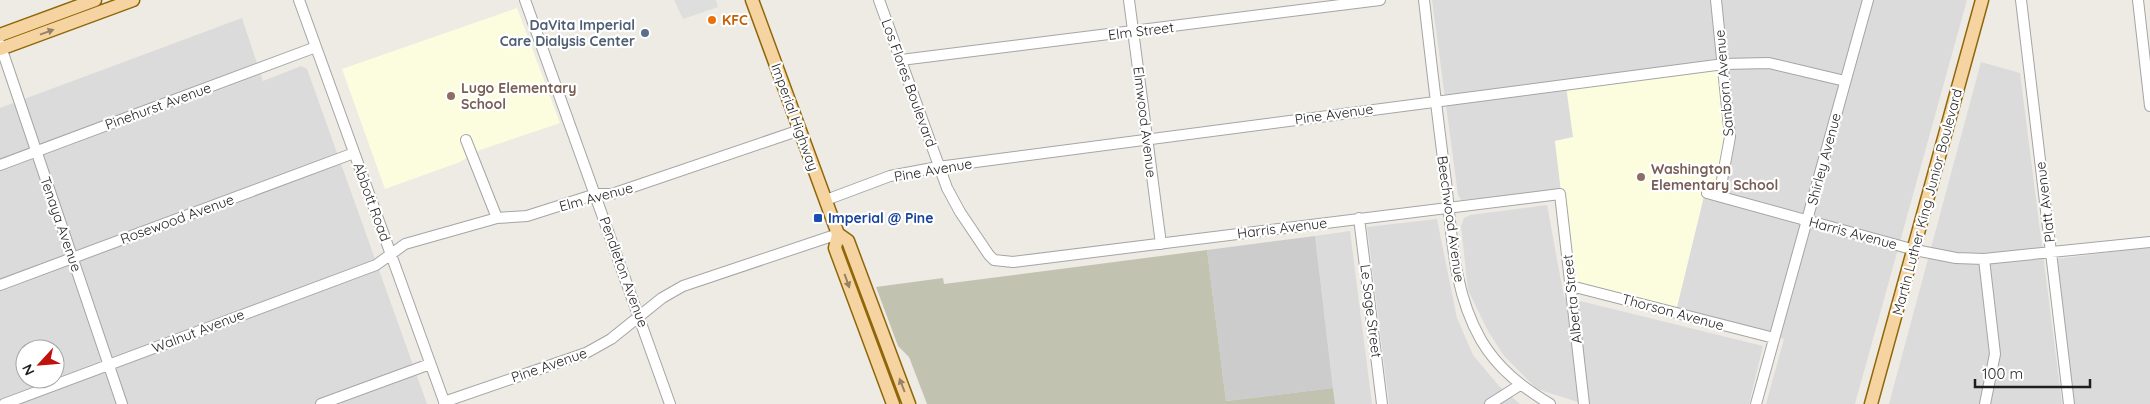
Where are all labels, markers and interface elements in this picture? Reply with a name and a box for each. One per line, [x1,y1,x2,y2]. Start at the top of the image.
place label: KFC [722,11,748,29]
marker: KFC [706,14,718,26]
place label: DaVita Imperial Care Dialysis Center [500,16,635,50]
street label: Los Flores Boulevard [877,16,941,150]
street label: Elm Street [1107,18,1175,44]
marker: DaVita Imperial Care Dialysis Center [639,27,651,39]
one-way arrow [40,28,55,35]
street label: Sanborn Avenue [1710,29,1738,137]
street label: Imperial Highway [767,61,823,173]
street label: Elmwood Avenue [1129,66,1161,179]
street label: Pinehurst Avenue [102,78,214,134]
place label: Lugo Elementary School [461,79,577,113]
street label: Martin Luther King Junior Boulevard [1888,87,1966,317]
marker: Lugo Elementary School [445,90,457,102]
street label: Pine Avenue [1294,100,1374,128]
street label: Shirley Avenue [1803,111,1845,207]
street label: Pine Avenue [893,154,974,186]
street label: Beechwood Avenue [1433,154,1469,284]
street label: Abbott Road [349,160,395,244]
place label: Washington Elementary School [1651,160,1778,194]
street label: Platt Avenue [2031,160,2059,243]
marker: Washington Elementary School [1635,171,1647,183]
street label: Tenaya Avenue [36,174,86,274]
street label: Elm Avenue [557,178,635,215]
street label: Rosewood Avenue [118,190,236,248]
place label: Imperial @ Pine [828,209,933,227]
marker: Imperial @ Pine [812,212,824,224]
street label: Harris Avenue [1807,213,1899,253]
street label: Pendleton Avenue [596,214,652,330]
street label: Harris Avenue [1236,214,1328,242]
street label: Alberta Street [1558,253,1586,344]
street label: Le Sage Street [1356,263,1386,359]
one-way arrow [844,273,851,288]
street label: Thorson Avenue [1620,290,1726,334]
street label: Walnut Avenue [149,305,247,357]
north arrow [15,339,65,389]
street label: Pine Avenue [509,344,589,386]
scale bar [1975,356,2090,388]
text: N [18,361,39,378]
text: 100 m [1982,364,2023,383]
one-way arrow [898,377,906,392]

